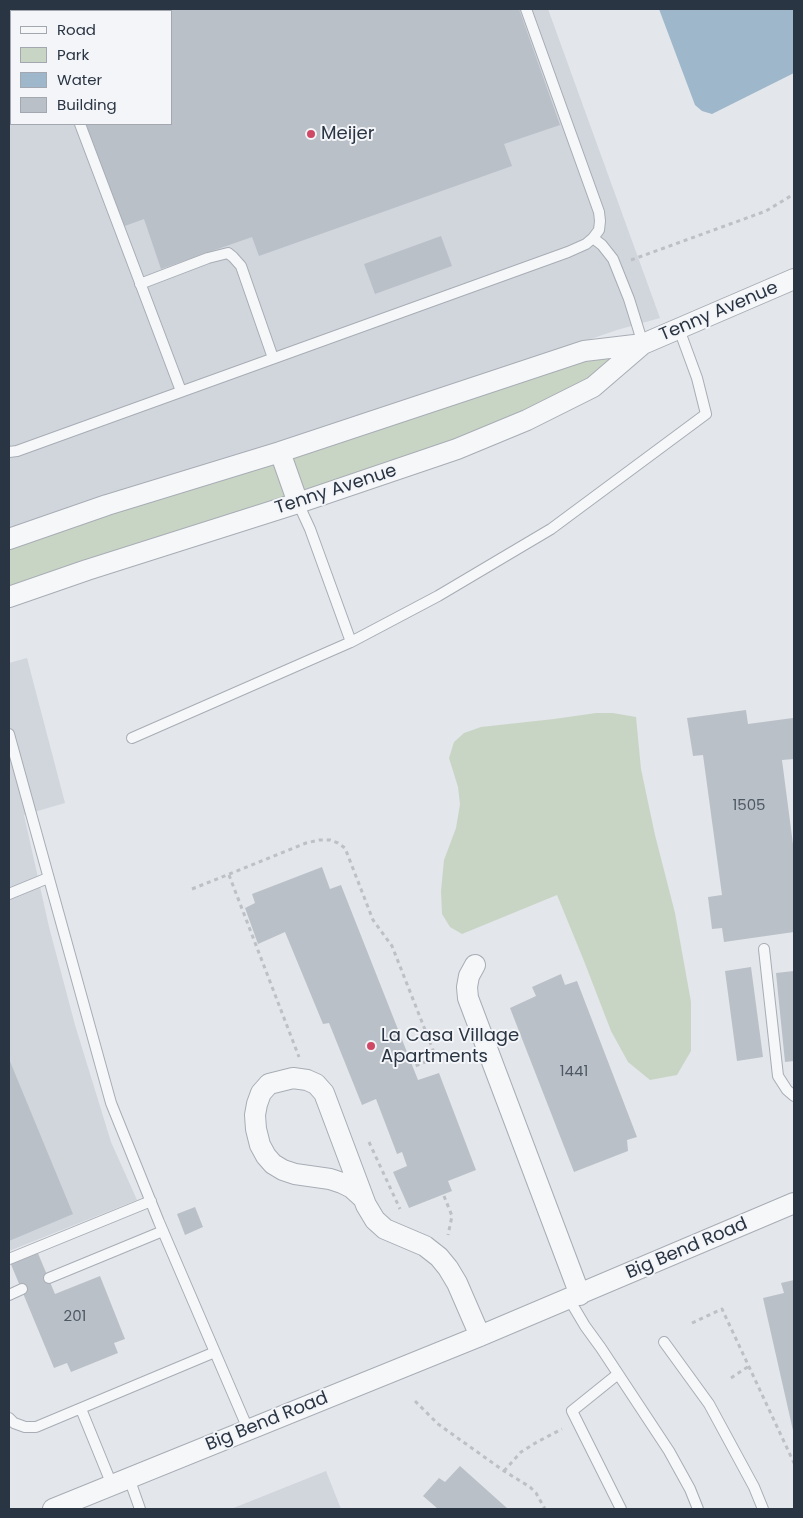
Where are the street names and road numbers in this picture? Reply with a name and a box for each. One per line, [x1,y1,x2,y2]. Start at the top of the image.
street label: Tenny Avenue [657,277,781,347]
street label: Tenny Avenue [273,460,399,520]
street label: Big Bend Road [623,1214,751,1284]
street label: Big Bend Road [203,1388,331,1456]

